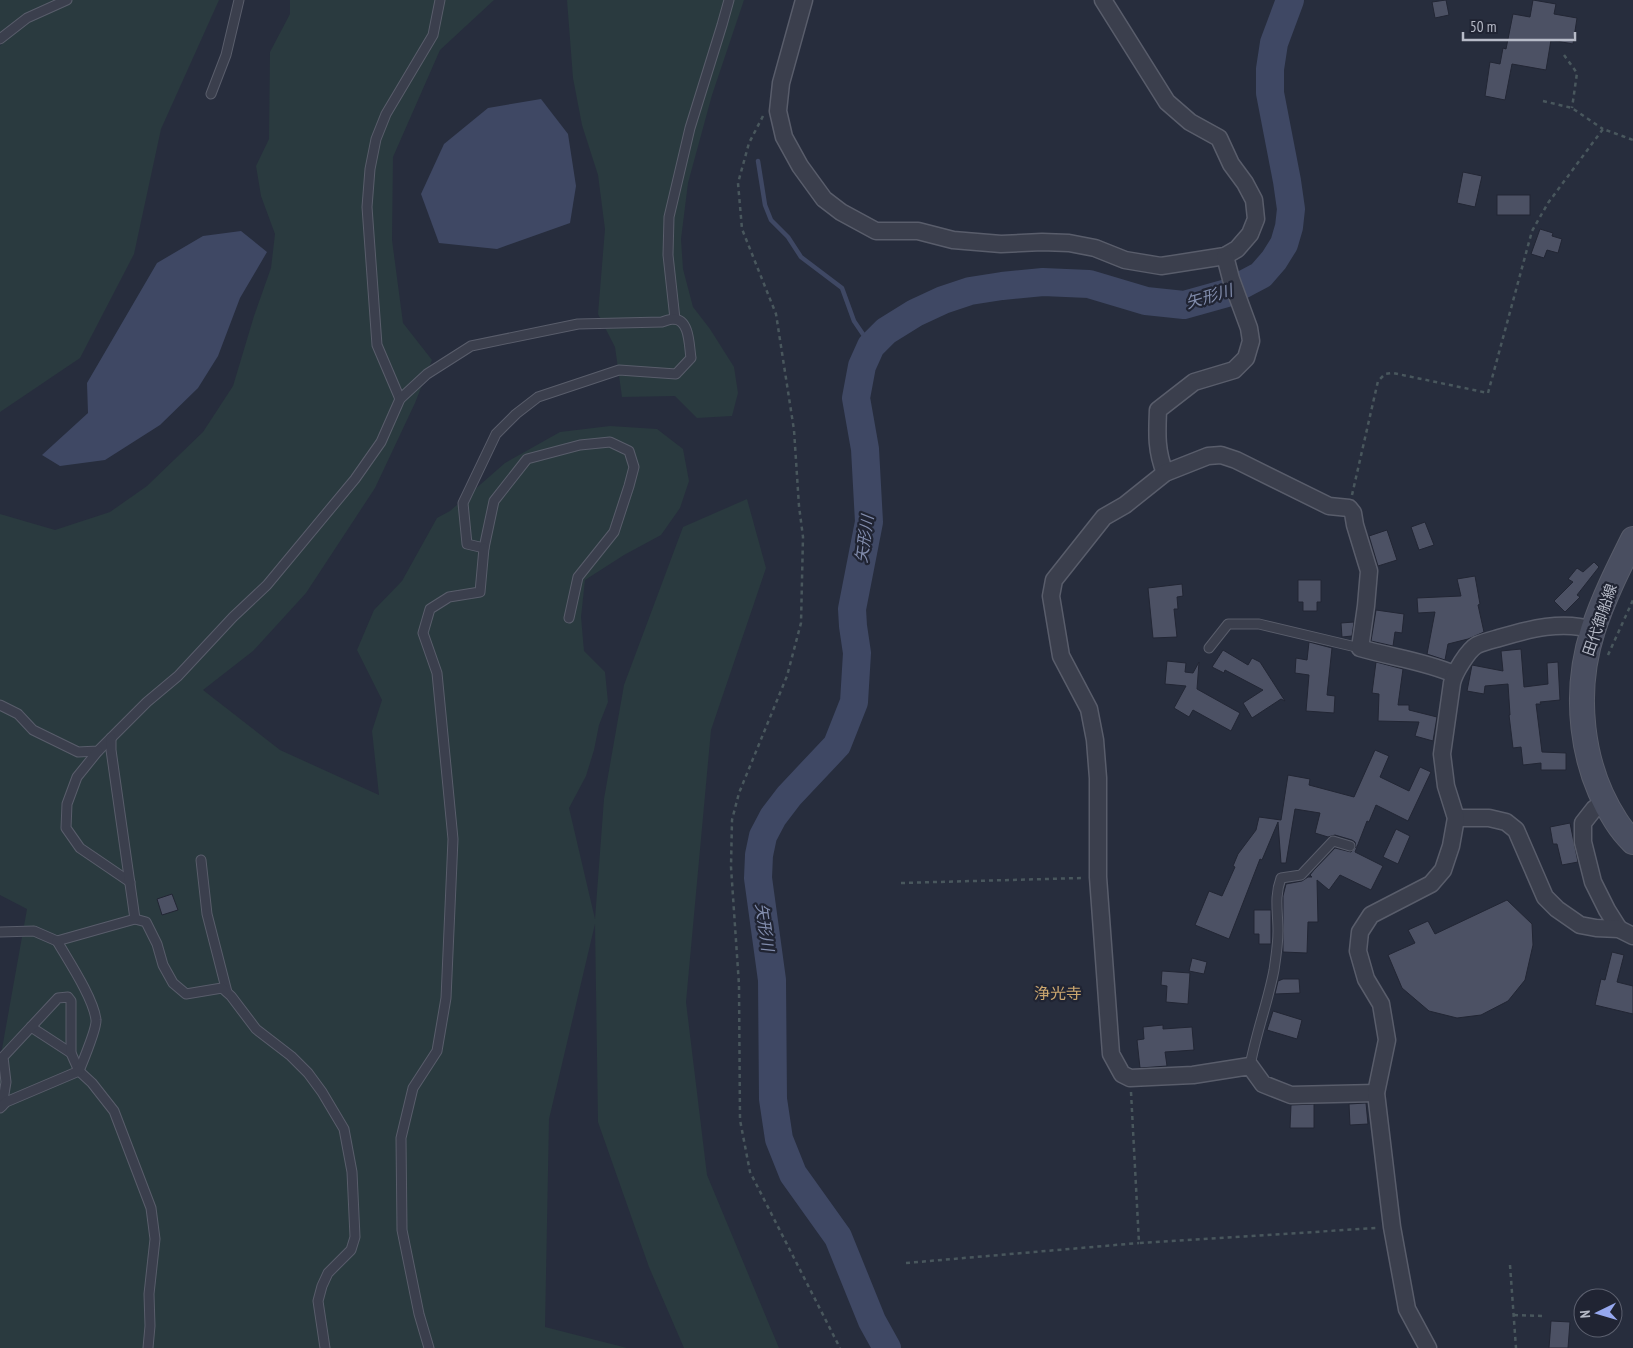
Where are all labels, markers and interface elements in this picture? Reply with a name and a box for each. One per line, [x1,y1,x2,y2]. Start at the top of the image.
scale bar [1463,10,1576,42]
text: 50 m [1470,17,1496,36]
water label: 矢形川 [1183,279,1237,312]
water label: 矢形川 [851,512,878,564]
street label: 田代御船線 [1578,581,1621,658]
water label: 矢形川 [752,902,779,954]
district label: 浄光寺 [1034,983,1082,1003]
north arrow [1573,1288,1623,1338]
text: N [1576,1310,1594,1319]

